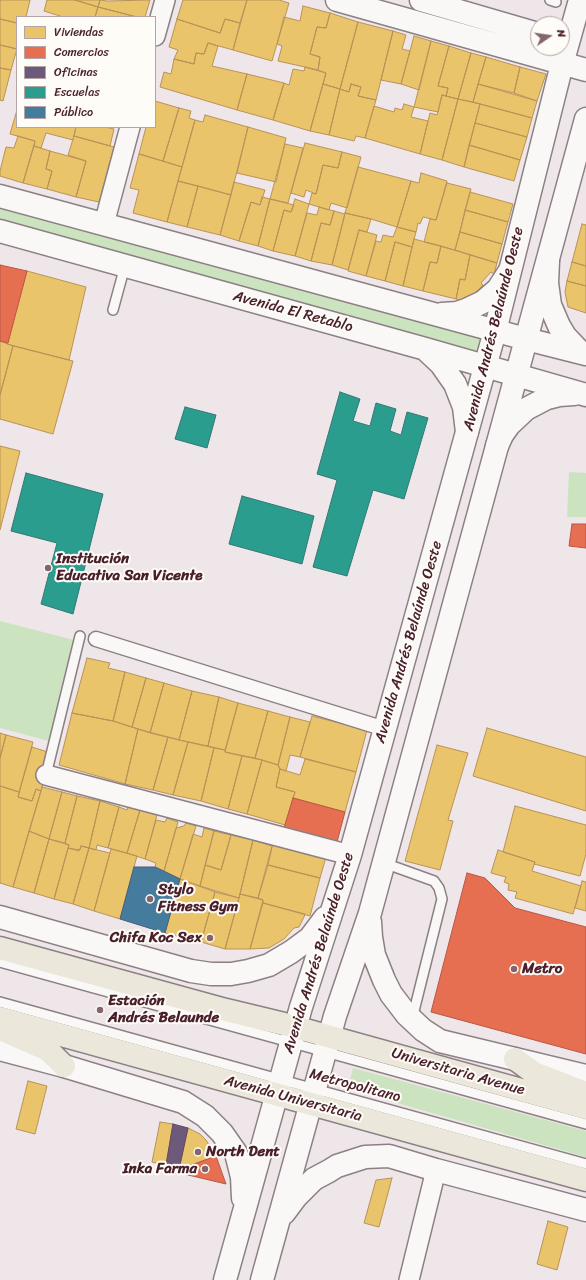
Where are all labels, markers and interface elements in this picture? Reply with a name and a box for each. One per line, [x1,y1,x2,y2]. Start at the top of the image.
legend [16,16,156,128]
north arrow [530,16,570,56]
text: Viviendas [54,21,103,43]
text: N [551,28,571,39]
text: Comercios [54,41,109,63]
text: Oficinas [54,61,97,83]
text: Escuelas [54,81,100,103]
text: Público [54,101,93,123]
street label: Avenida Andrés Belaúnde Oeste [460,225,528,433]
street label: Avenida El Retablo [231,287,355,337]
street label: Avenida Andrés Belaúnde Oeste [372,539,446,745]
place label: Institución Educativa San Vicente [56,550,202,585]
marker: Institución Educativa San Vicente [43,563,53,573]
street label: Avenida Andrés Belaúnde Oeste [280,850,358,1056]
place label: Stylo Fitness Gym [158,881,238,916]
marker: Stylo Fitness Gym [145,894,155,904]
place label: Chifa Koc Sex [110,929,202,947]
marker: Chifa Koc Sex [205,933,215,943]
place label: Metro [522,960,562,978]
marker: Metro [509,964,519,974]
place label: Estación Andrés Belaunde [108,992,219,1027]
marker: Estación Andrés Belaunde [95,1005,105,1015]
street label: Universitaria Avenue [389,1044,527,1100]
street label: Metropolitano [307,1065,403,1107]
street label: Avenida Universitaria [222,1072,364,1126]
place label: North Dent [206,1143,280,1161]
marker: North Dent [193,1147,203,1157]
place label: Inka Farma [123,1160,197,1178]
marker: Inka Farma [200,1164,210,1174]

